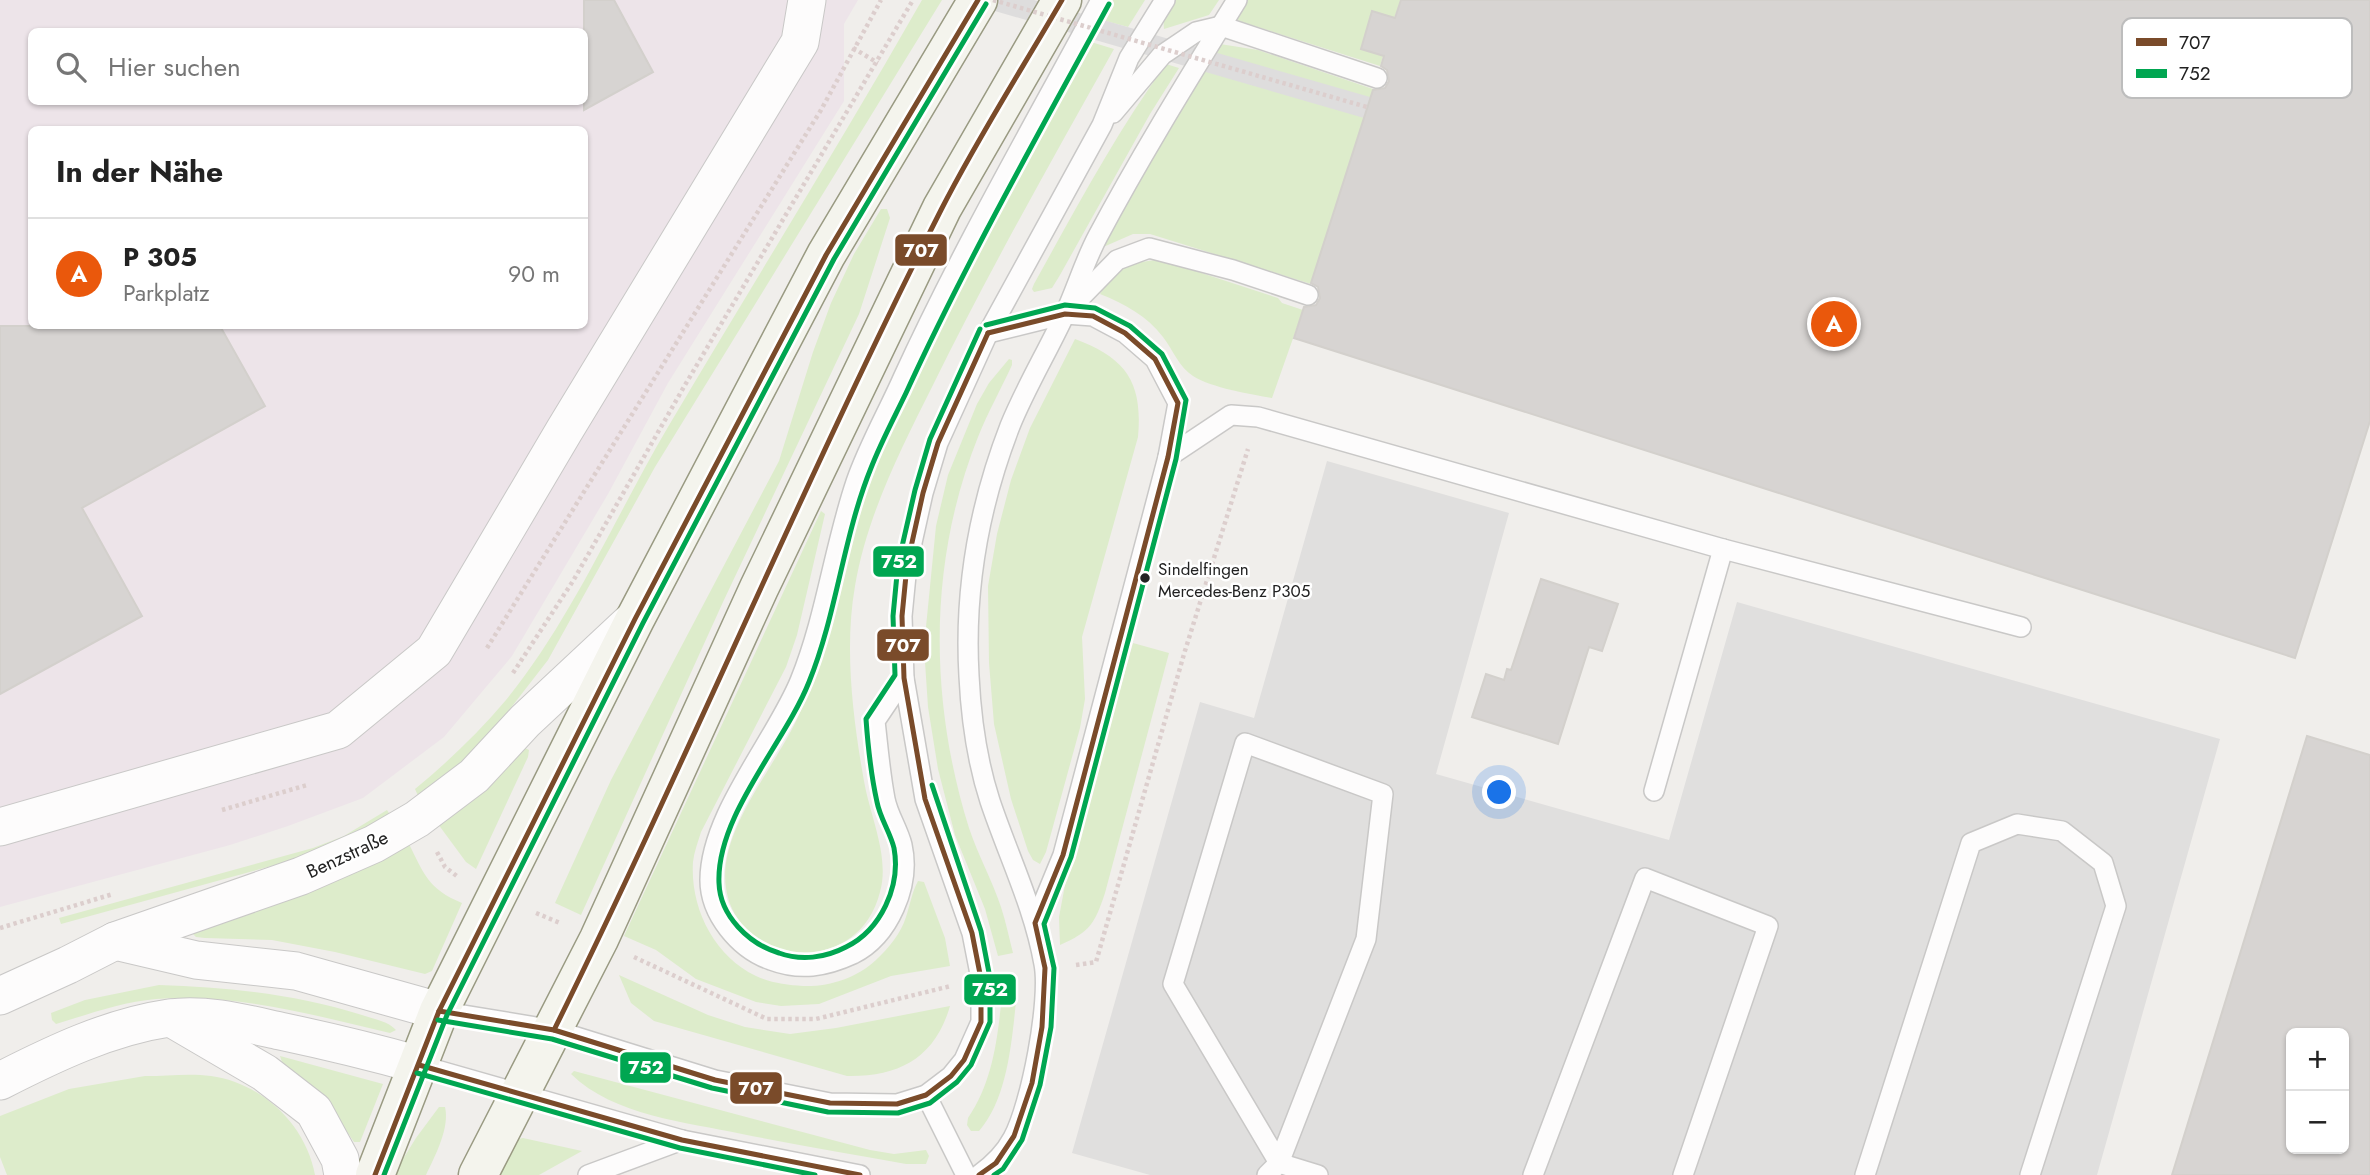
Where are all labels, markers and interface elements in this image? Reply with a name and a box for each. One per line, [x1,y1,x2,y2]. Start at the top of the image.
legend [2122,18,2352,98]
search box [28,28,588,105]
text: 707 [2179,29,2210,56]
icon: search [52,48,90,86]
text: Hier suchen [108,48,241,86]
text: 752 [2179,60,2211,87]
text: In der Nähe [56,150,223,193]
line badge: 707 [894,233,948,267]
text: 707 [903,237,939,264]
text: P 305 [123,238,197,276]
text: A [71,257,87,291]
text: 90 m [508,257,560,291]
text: Parkplatz [123,276,210,310]
pin: A [1811,298,1857,350]
line badge: 752 [872,545,925,578]
text: 752 [881,548,917,575]
place label: Sindelfingen Mercedes-Benz P305 [1158,557,1310,603]
marker: Sindelfingen Mercedes-Benz P305 [1138,571,1152,585]
line badge: 707 [876,628,930,662]
text: 707 [885,632,921,659]
your location [1482,775,1516,809]
street label: Benzstraße [302,824,393,885]
line badge: 752 [963,973,1017,1006]
text: 752 [972,976,1008,1003]
map controls [2286,1028,2349,1154]
button: + [2286,1028,2349,1091]
line badge: 752 [619,1051,672,1084]
text: 752 [628,1054,664,1081]
line badge: 707 [729,1071,783,1105]
text: 707 [738,1075,774,1102]
button: − [2286,1091,2349,1154]

